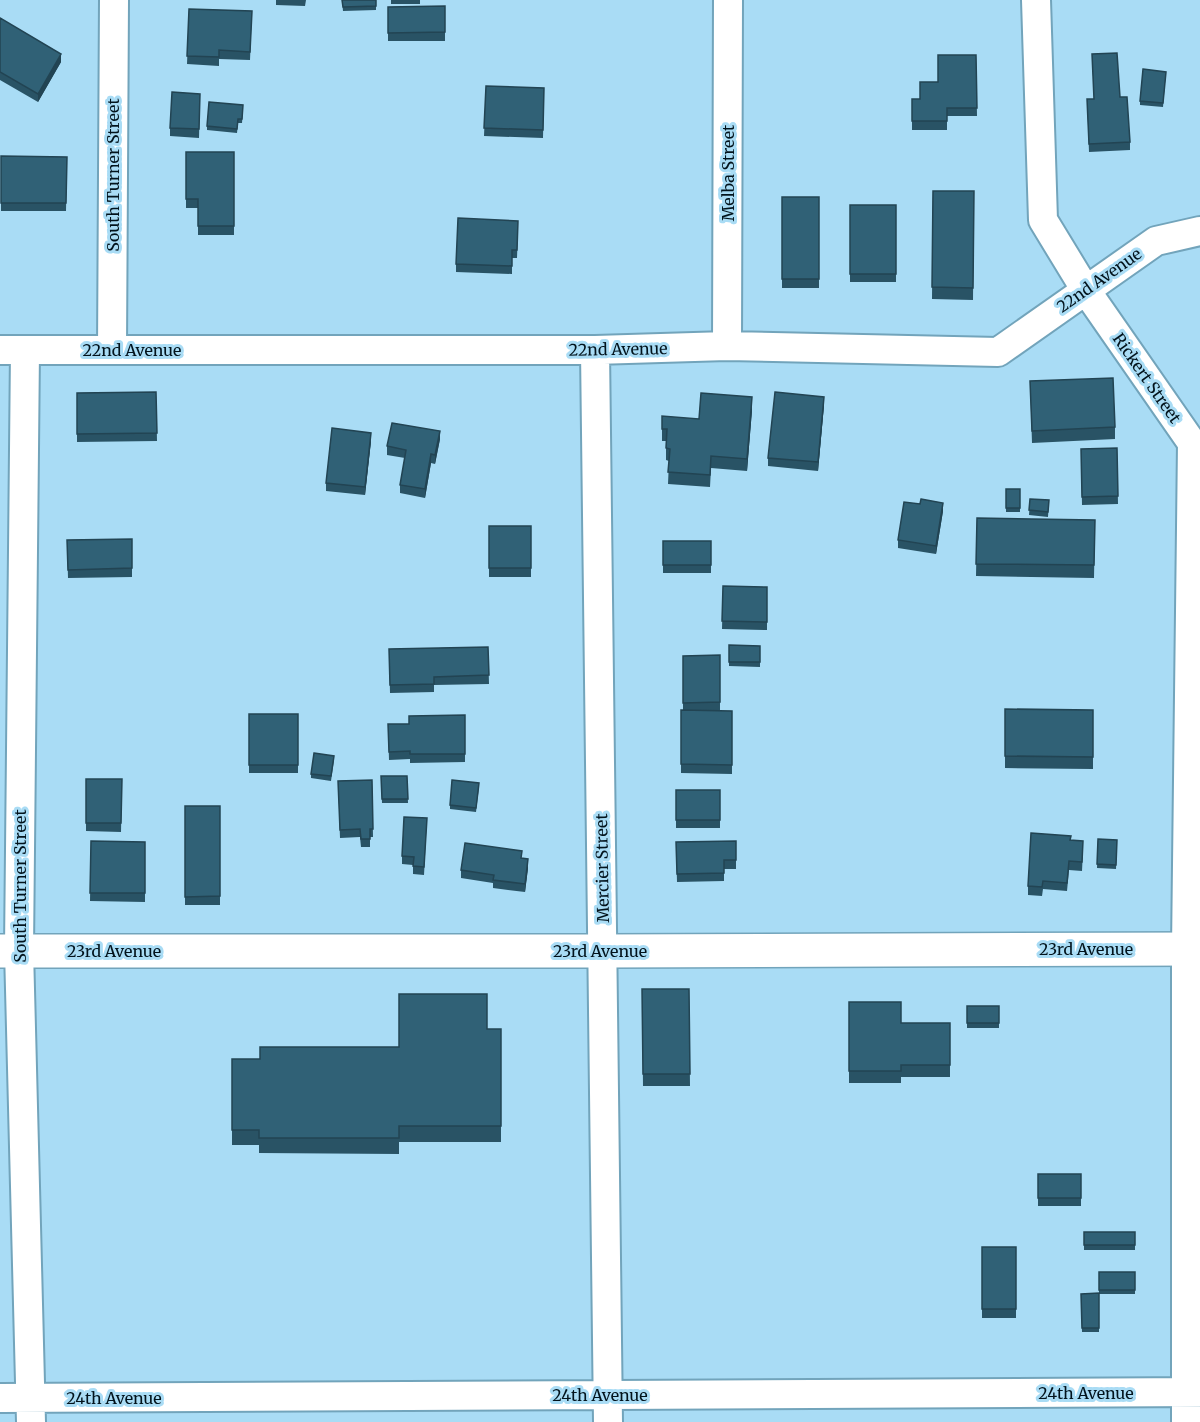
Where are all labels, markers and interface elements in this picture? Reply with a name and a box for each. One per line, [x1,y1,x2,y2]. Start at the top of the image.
street label: South Turner Street [103,98,123,252]
street label: Melba Street [718,124,738,221]
street label: 22nd Avenue [1053,243,1145,317]
street label: Rickert Street [1109,329,1186,427]
street label: 22nd Avenue [568,338,668,360]
street label: 22nd Avenue [83,340,181,360]
street label: South Turner Street [10,809,30,963]
street label: Mercier Street [591,813,613,923]
street label: 23rd Avenue [1039,939,1133,959]
street label: 23rd Avenue [67,941,161,961]
street label: 23rd Avenue [553,941,647,961]
street label: 24th Avenue [1038,1383,1134,1403]
street label: 24th Avenue [552,1385,648,1405]
street label: 24th Avenue [66,1388,162,1408]

